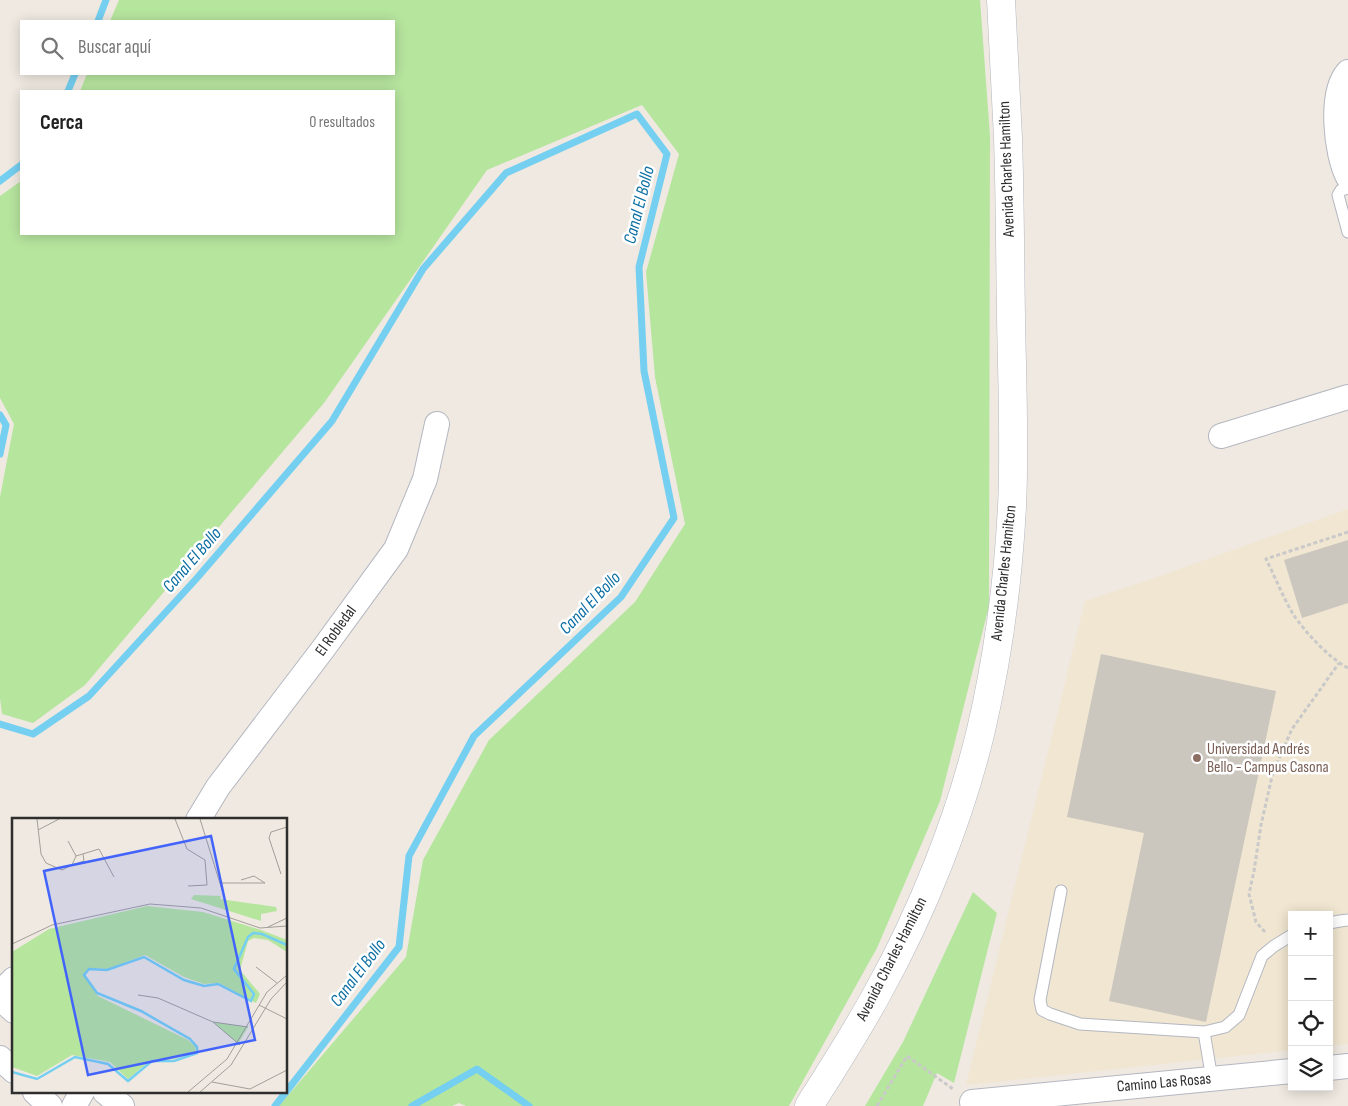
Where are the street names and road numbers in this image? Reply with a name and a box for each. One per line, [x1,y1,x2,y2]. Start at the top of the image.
street label: Avenida Charles Hamilton [995,101,1019,238]
street label: Avenida Charles Hamilton [987,504,1021,643]
street label: El Robledal [311,602,361,660]
street label: Avenida Charles Hamilton [852,894,931,1025]
street label: Camino Las Rosas [1116,1069,1212,1097]

